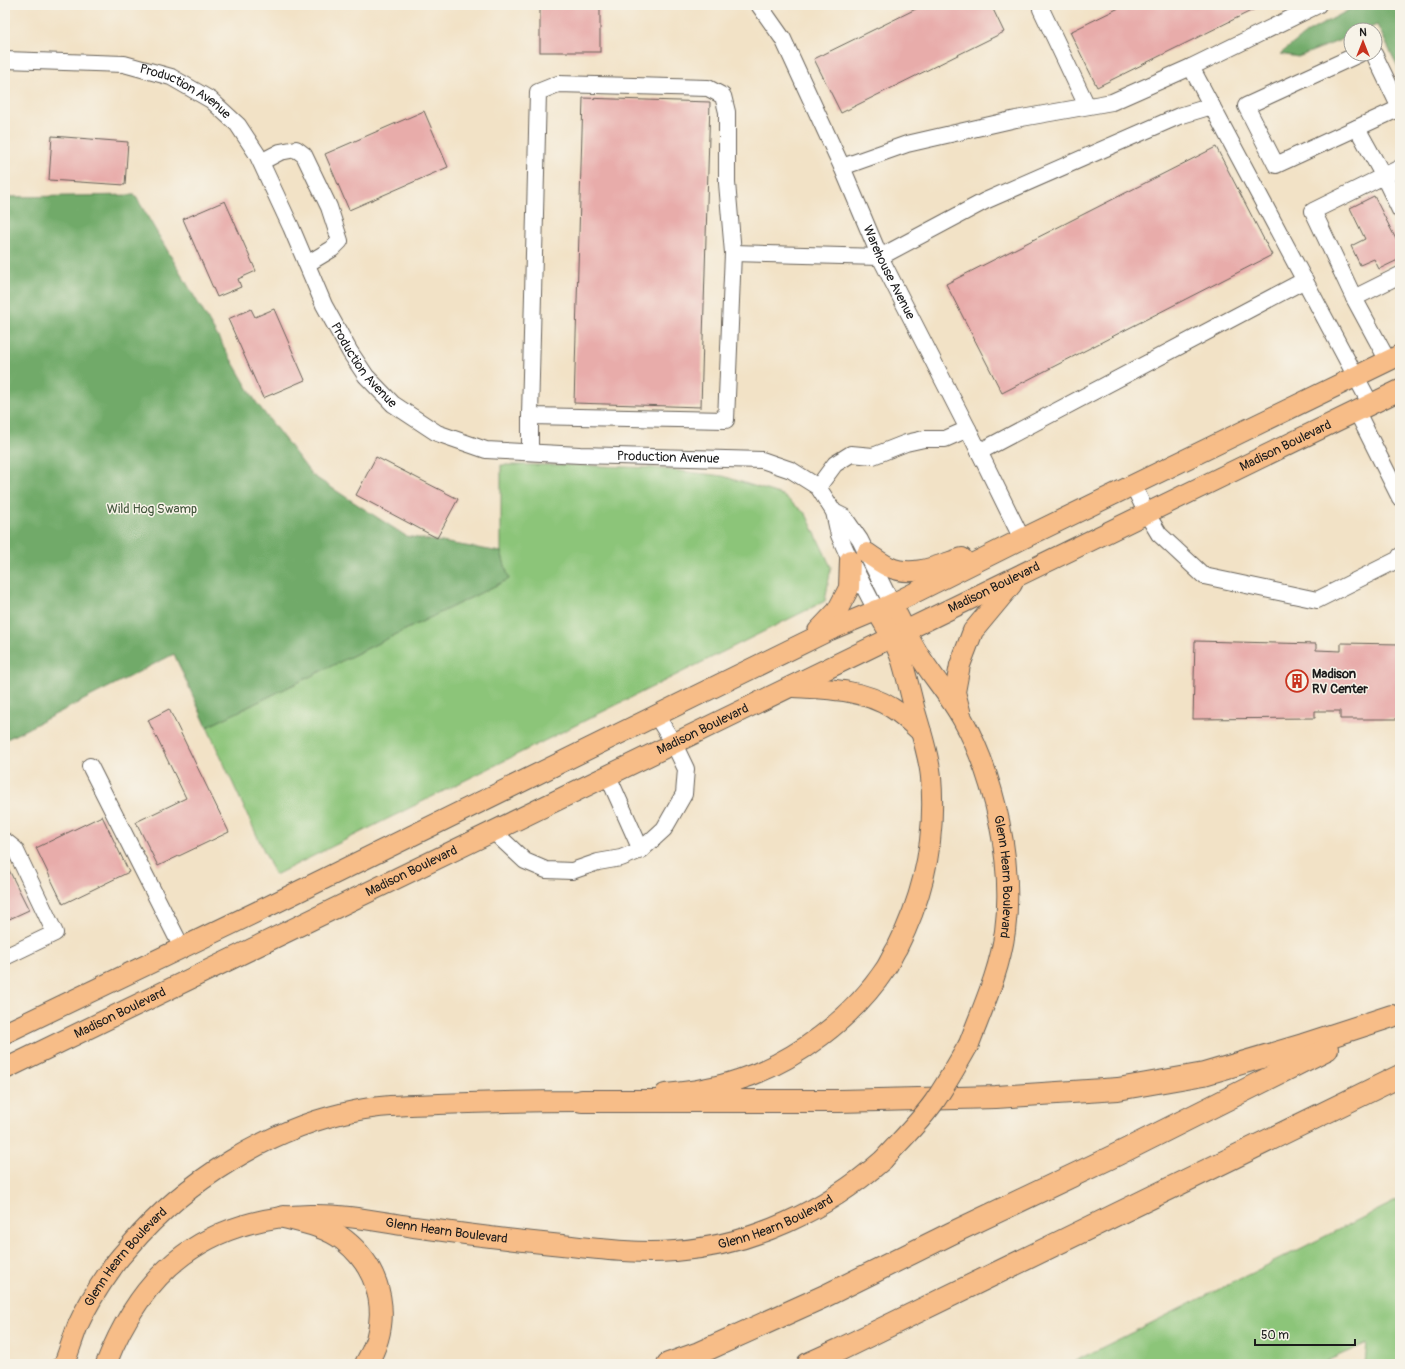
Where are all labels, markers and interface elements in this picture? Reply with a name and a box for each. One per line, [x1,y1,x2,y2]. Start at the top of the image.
north arrow [1343,22,1383,62]
text: N [1359,26,1367,39]
street label: Production Avenue [138,61,235,123]
street label: Warehouse Avenue [860,223,919,323]
street label: Production Avenue [327,320,401,411]
street label: Madison Boulevard [1237,417,1334,475]
street label: Production Avenue [617,448,720,467]
park label: Wild Hog Swamp [107,501,197,517]
street label: Madison Boulevard [946,558,1043,617]
place label: Madison RV Center [1312,666,1368,697]
building icon: Madison RV Center [1284,668,1310,694]
street label: Madison Boulevard [654,700,751,758]
street label: Glenn Hearn Boulevard [990,814,1015,939]
street label: Madison Boulevard [363,842,460,900]
street label: Madison Boulevard [72,984,169,1042]
street label: Glenn Hearn Boulevard [716,1191,836,1253]
street label: Glenn Hearn Boulevard [81,1204,170,1309]
street label: Glenn Hearn Boulevard [384,1214,509,1247]
scale bar [1255,1321,1355,1347]
text: 50 m [1261,1328,1289,1343]

